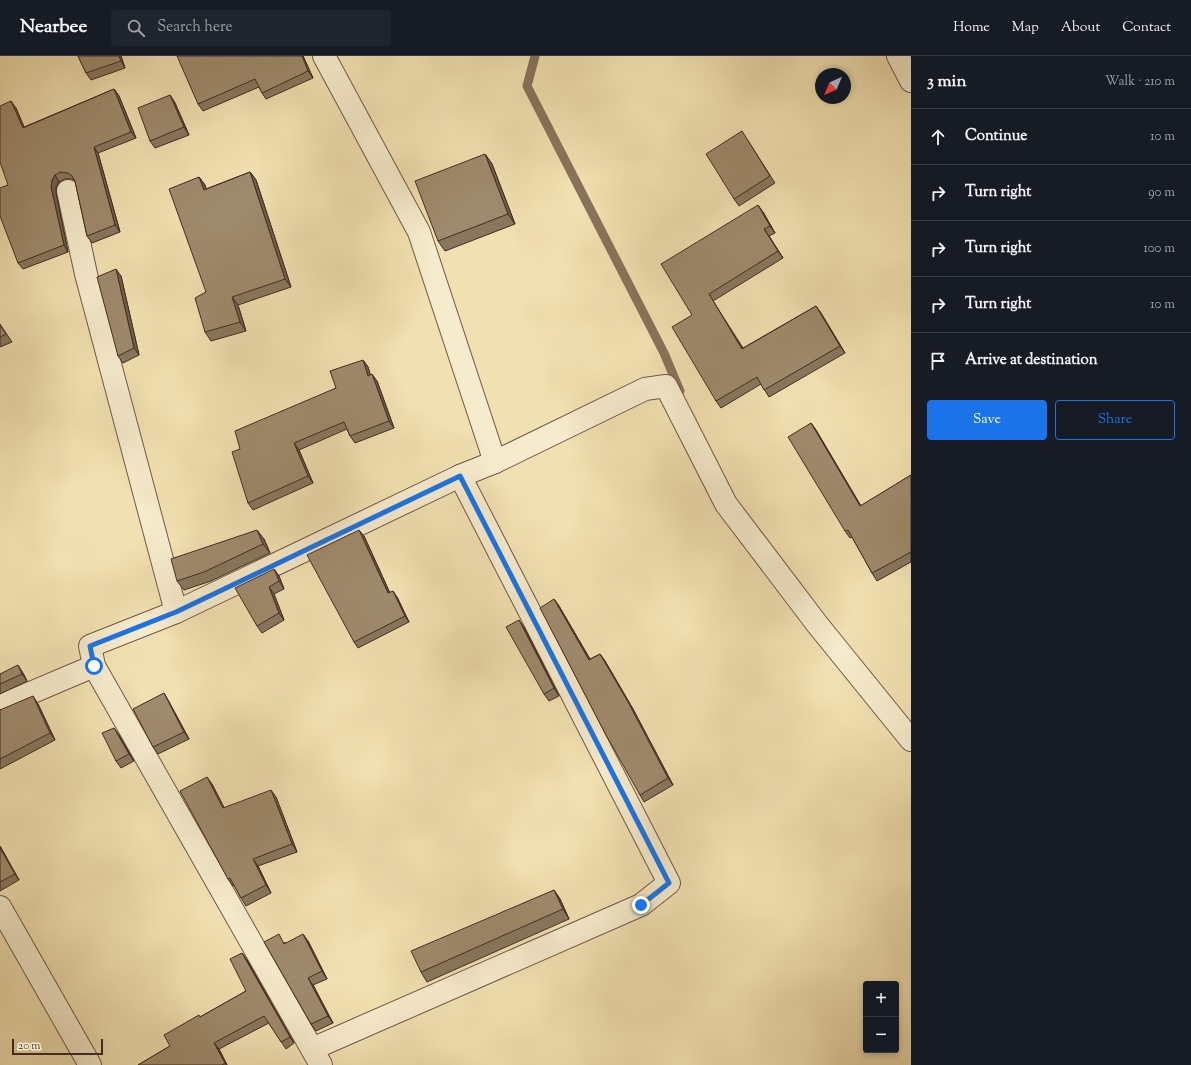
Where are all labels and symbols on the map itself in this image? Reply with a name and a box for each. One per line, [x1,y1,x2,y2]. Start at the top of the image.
north arrow [815,68,851,104]
route start [85,657,103,675]
route end [632,896,650,914]
scale bar [12,1037,103,1056]

